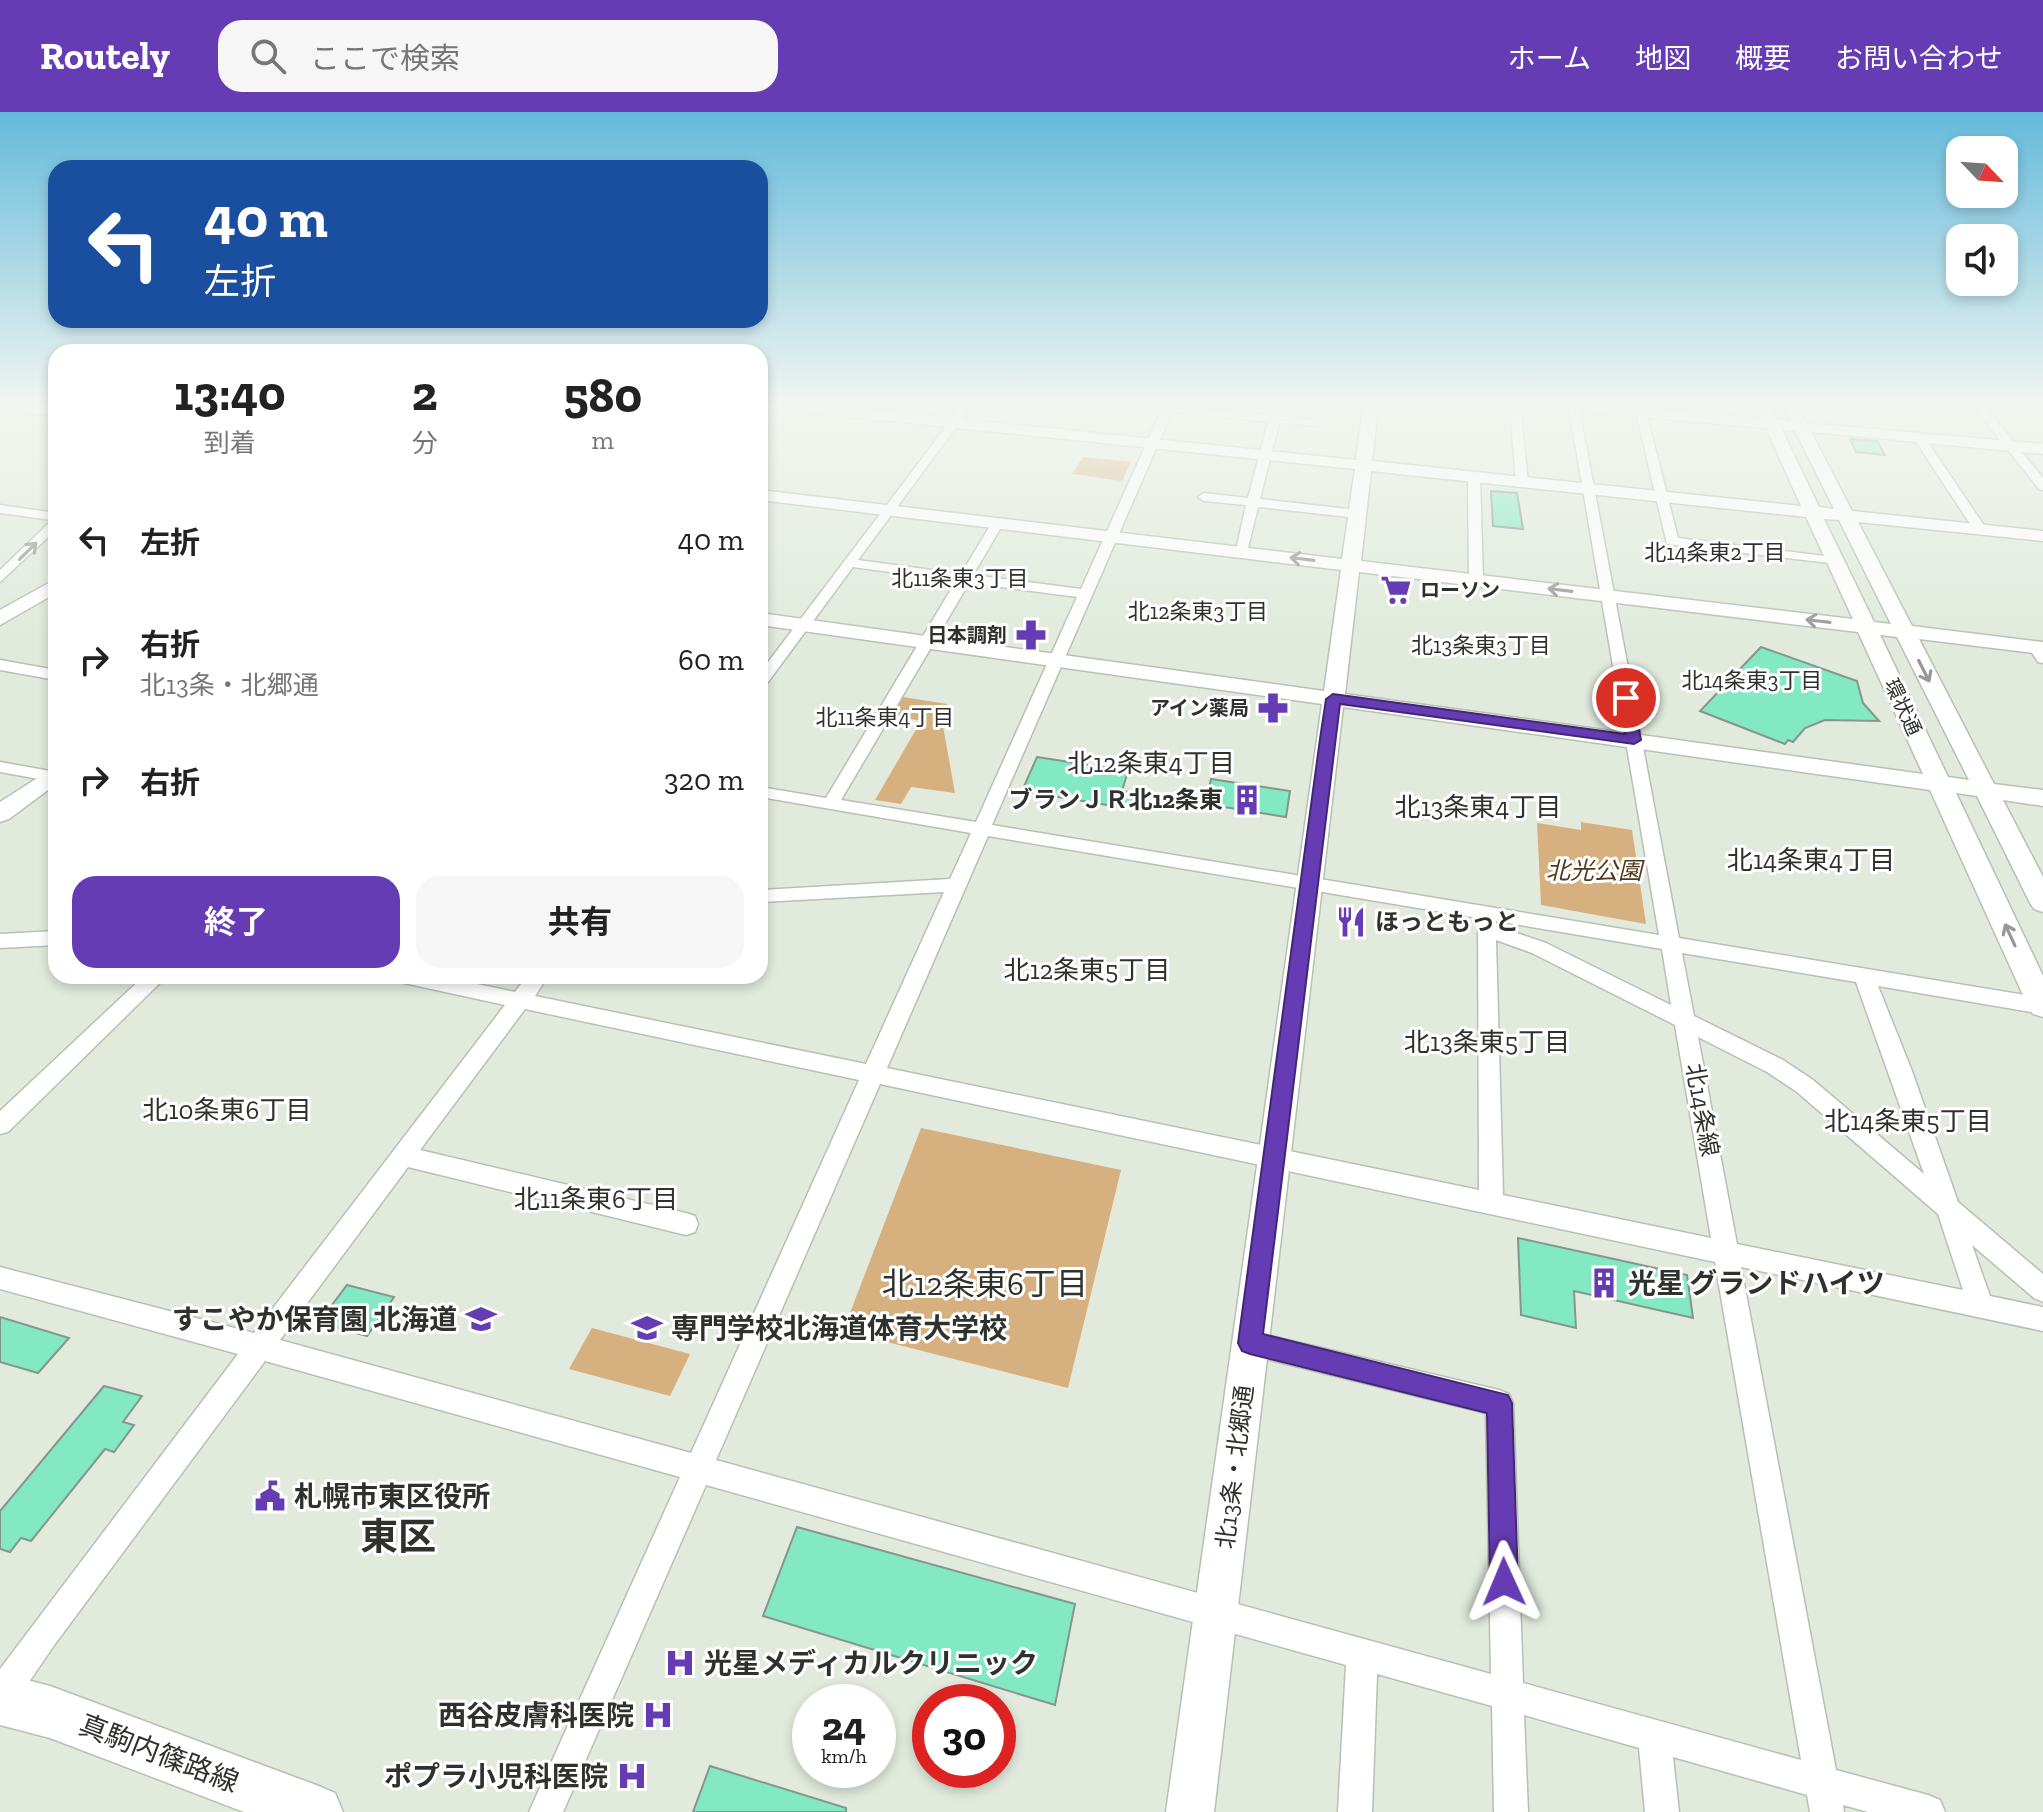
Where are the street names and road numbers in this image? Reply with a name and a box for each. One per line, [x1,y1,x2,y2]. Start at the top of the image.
street label: 環状通 [1879,675,1927,739]
street label: 北14条線 [1680,1061,1725,1159]
street label: 北13条・北郷通 [1210,1383,1259,1551]
street label: 真駒内篠路線 [74,1708,243,1799]

